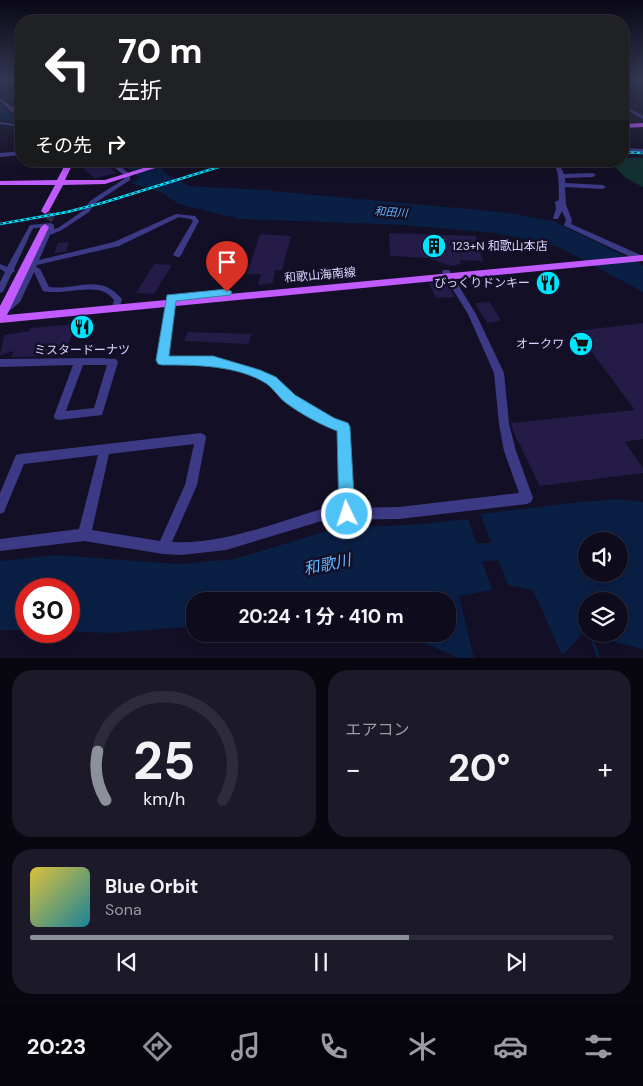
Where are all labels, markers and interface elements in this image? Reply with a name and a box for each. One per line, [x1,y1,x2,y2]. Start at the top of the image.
text: 70 m [118,28,202,74]
icon: left [35,35,100,100]
text: 左折 [118,76,162,105]
icon: right [102,130,130,158]
text: その先 [35,133,92,158]
water label: 和田川 [374,204,409,220]
building icon: 123+N 和歌山本店 [421,233,447,259]
place label: 123+N 和歌山本店 [452,238,548,254]
pin [206,241,248,292]
icon: arrive [213,248,241,276]
street label: 和歌山海南線 [283,264,357,286]
restaurant icon: びっくりドンキー [535,270,561,296]
place label: びっくりドンキー [434,275,530,291]
restaurant icon: ミスタードーナツ [69,314,95,340]
supermarket icon: オークワ [568,331,594,357]
place label: オークワ [516,336,564,352]
place label: ミスタードーナツ [34,342,130,358]
position arrow [320,487,372,539]
map controls [578,532,628,642]
button: sound [578,532,628,582]
water label: 和歌川 [301,549,355,580]
speed limit sign: 30 [15,578,80,643]
button: layers [578,592,628,642]
text: 20:24 · 1 分 · 410 m [238,604,404,629]
text: エアコン [346,719,410,740]
text: 25 [133,727,195,795]
text: 20° [448,743,510,793]
text: − [346,751,361,788]
text: + [598,751,613,788]
text: km/h [143,787,185,811]
text: Blue Orbit [105,874,198,899]
text: Sona [105,899,142,920]
icon: previous [113,948,141,976]
icon: pause [307,948,335,976]
icon: next [502,948,530,976]
icon: directions [140,1029,175,1064]
icon: music [228,1029,263,1064]
icon: phone [316,1029,351,1064]
icon: climate [405,1029,440,1064]
icon: car [493,1029,528,1064]
icon: filters [581,1029,616,1064]
text: 20:23 [27,1032,86,1061]

